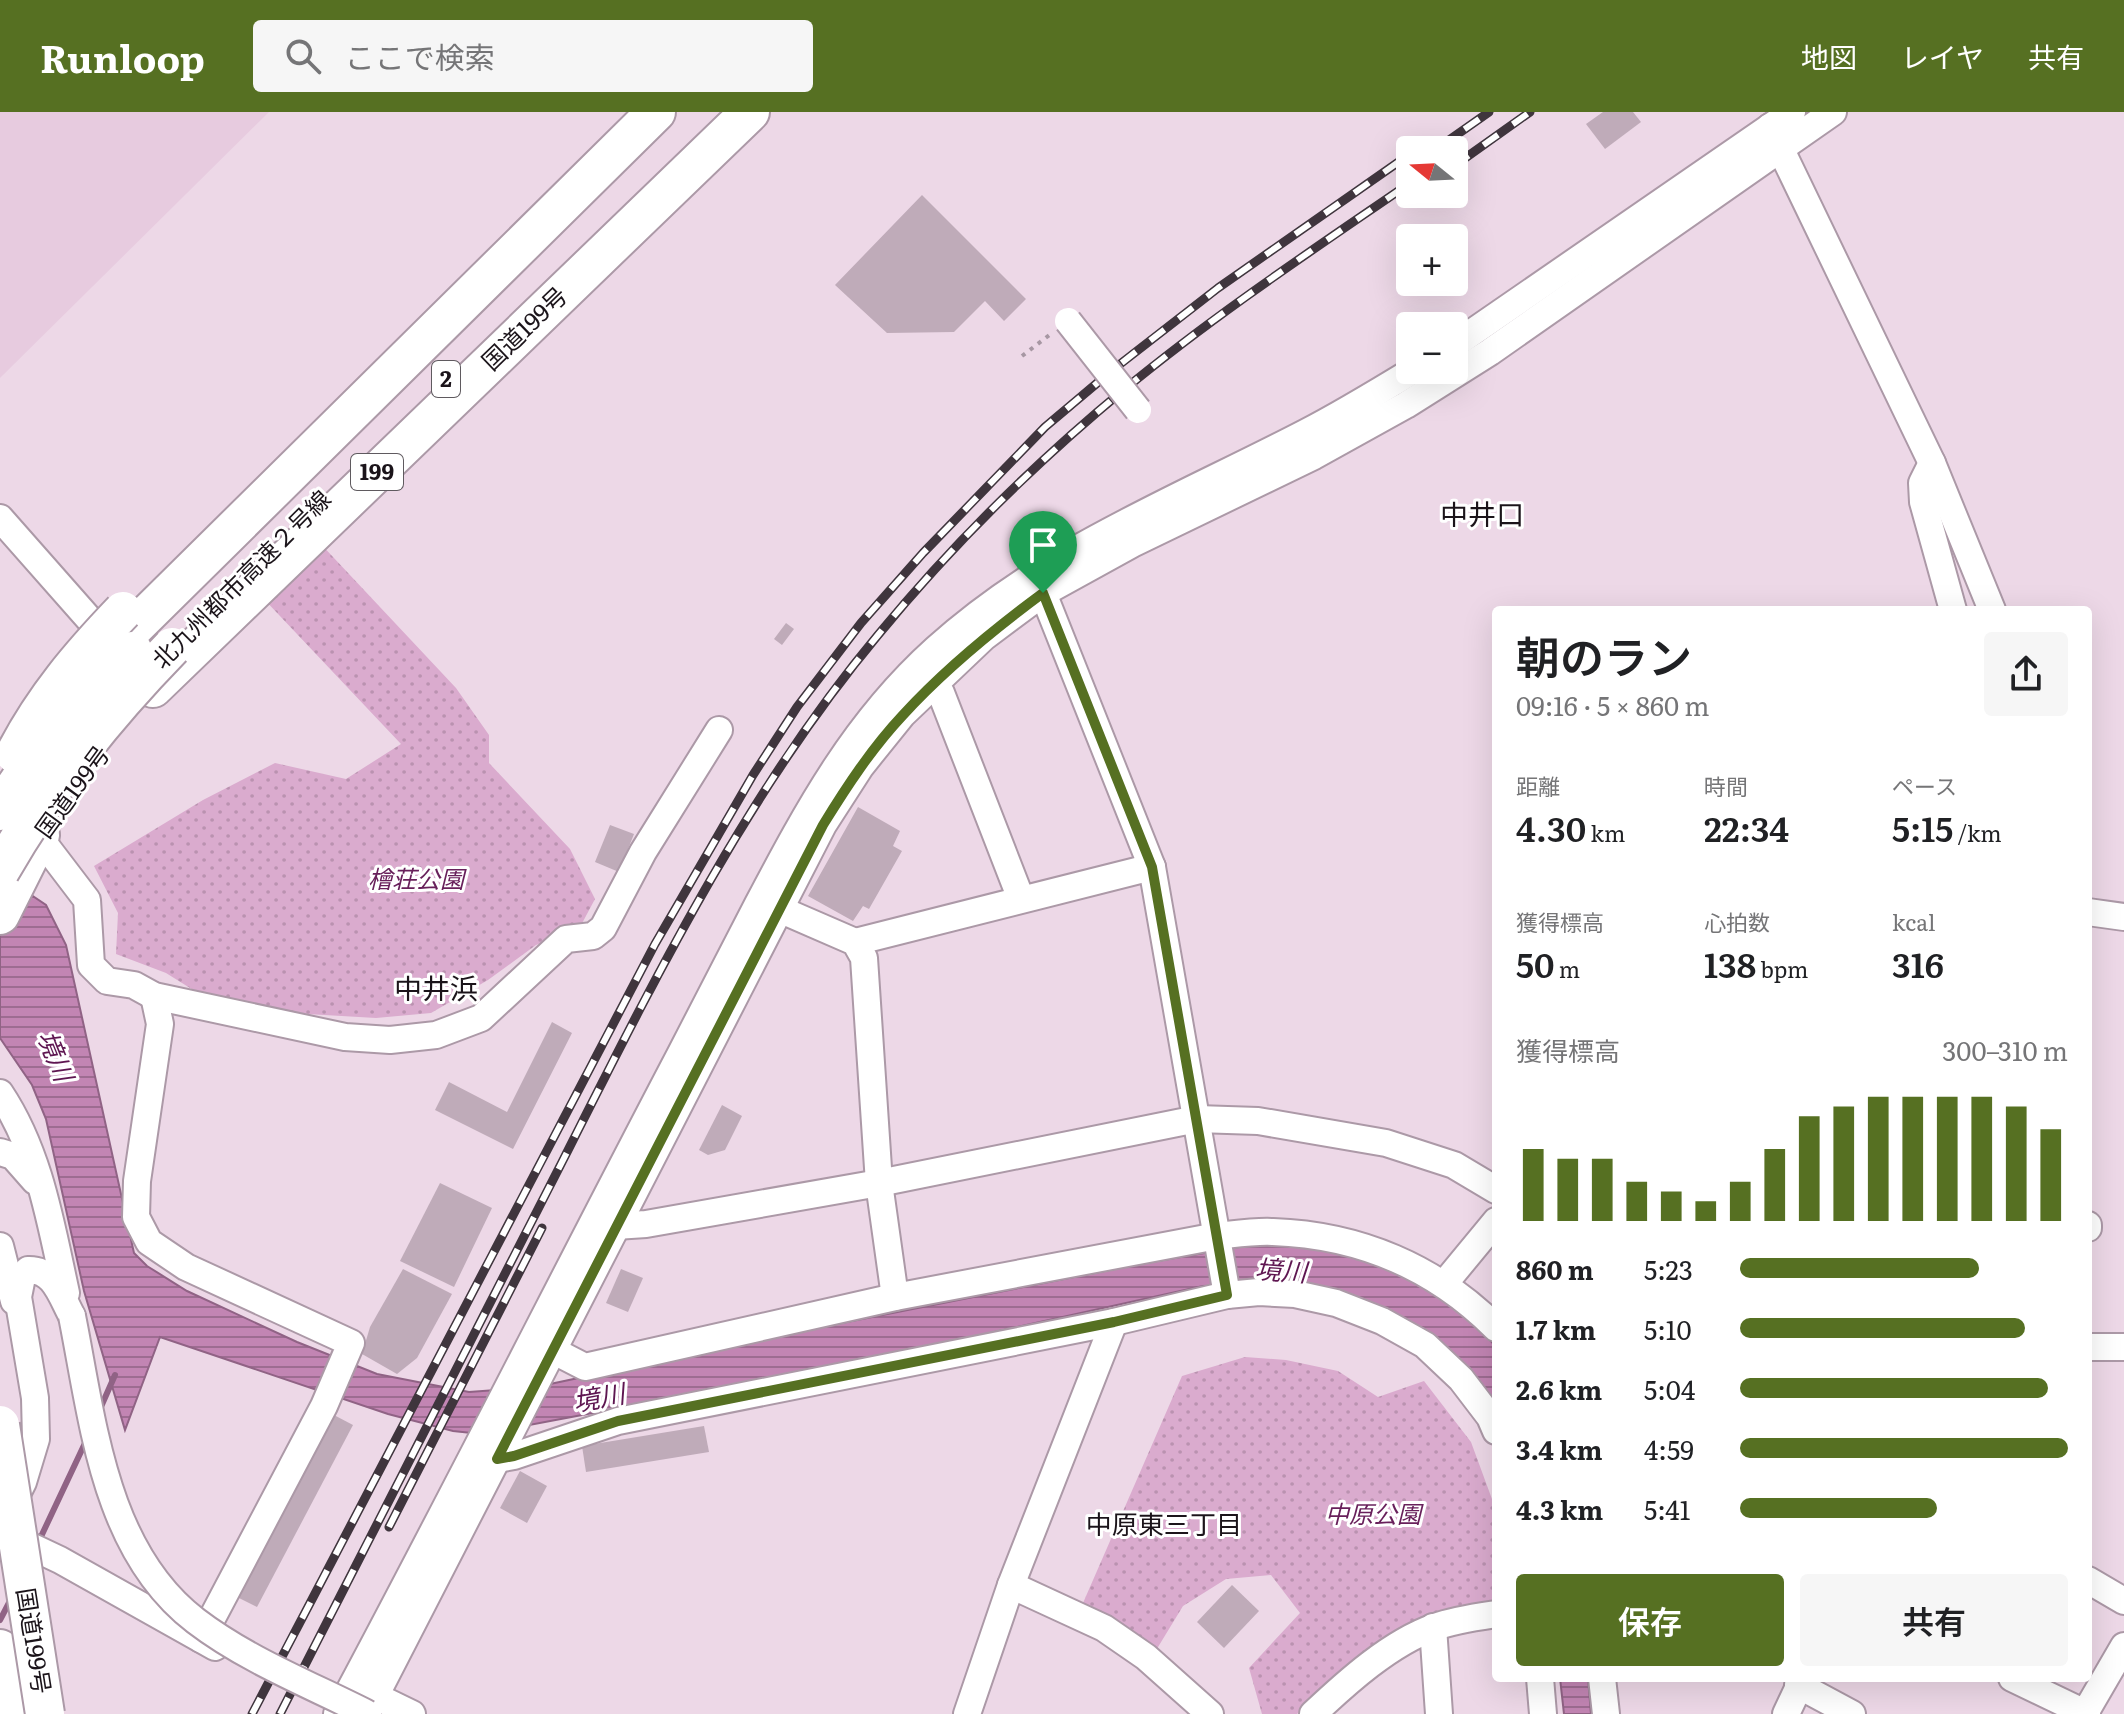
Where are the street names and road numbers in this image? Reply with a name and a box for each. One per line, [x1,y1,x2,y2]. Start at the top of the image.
street label: 国道199号 [473,277,574,377]
road number: 2 [432,361,460,397]
road number: 199 [351,454,403,490]
street label: 北九州都市高速２号線 [143,481,337,675]
street label: 国道199号 [25,737,117,844]
street label: 国道199号 [10,1585,61,1696]

